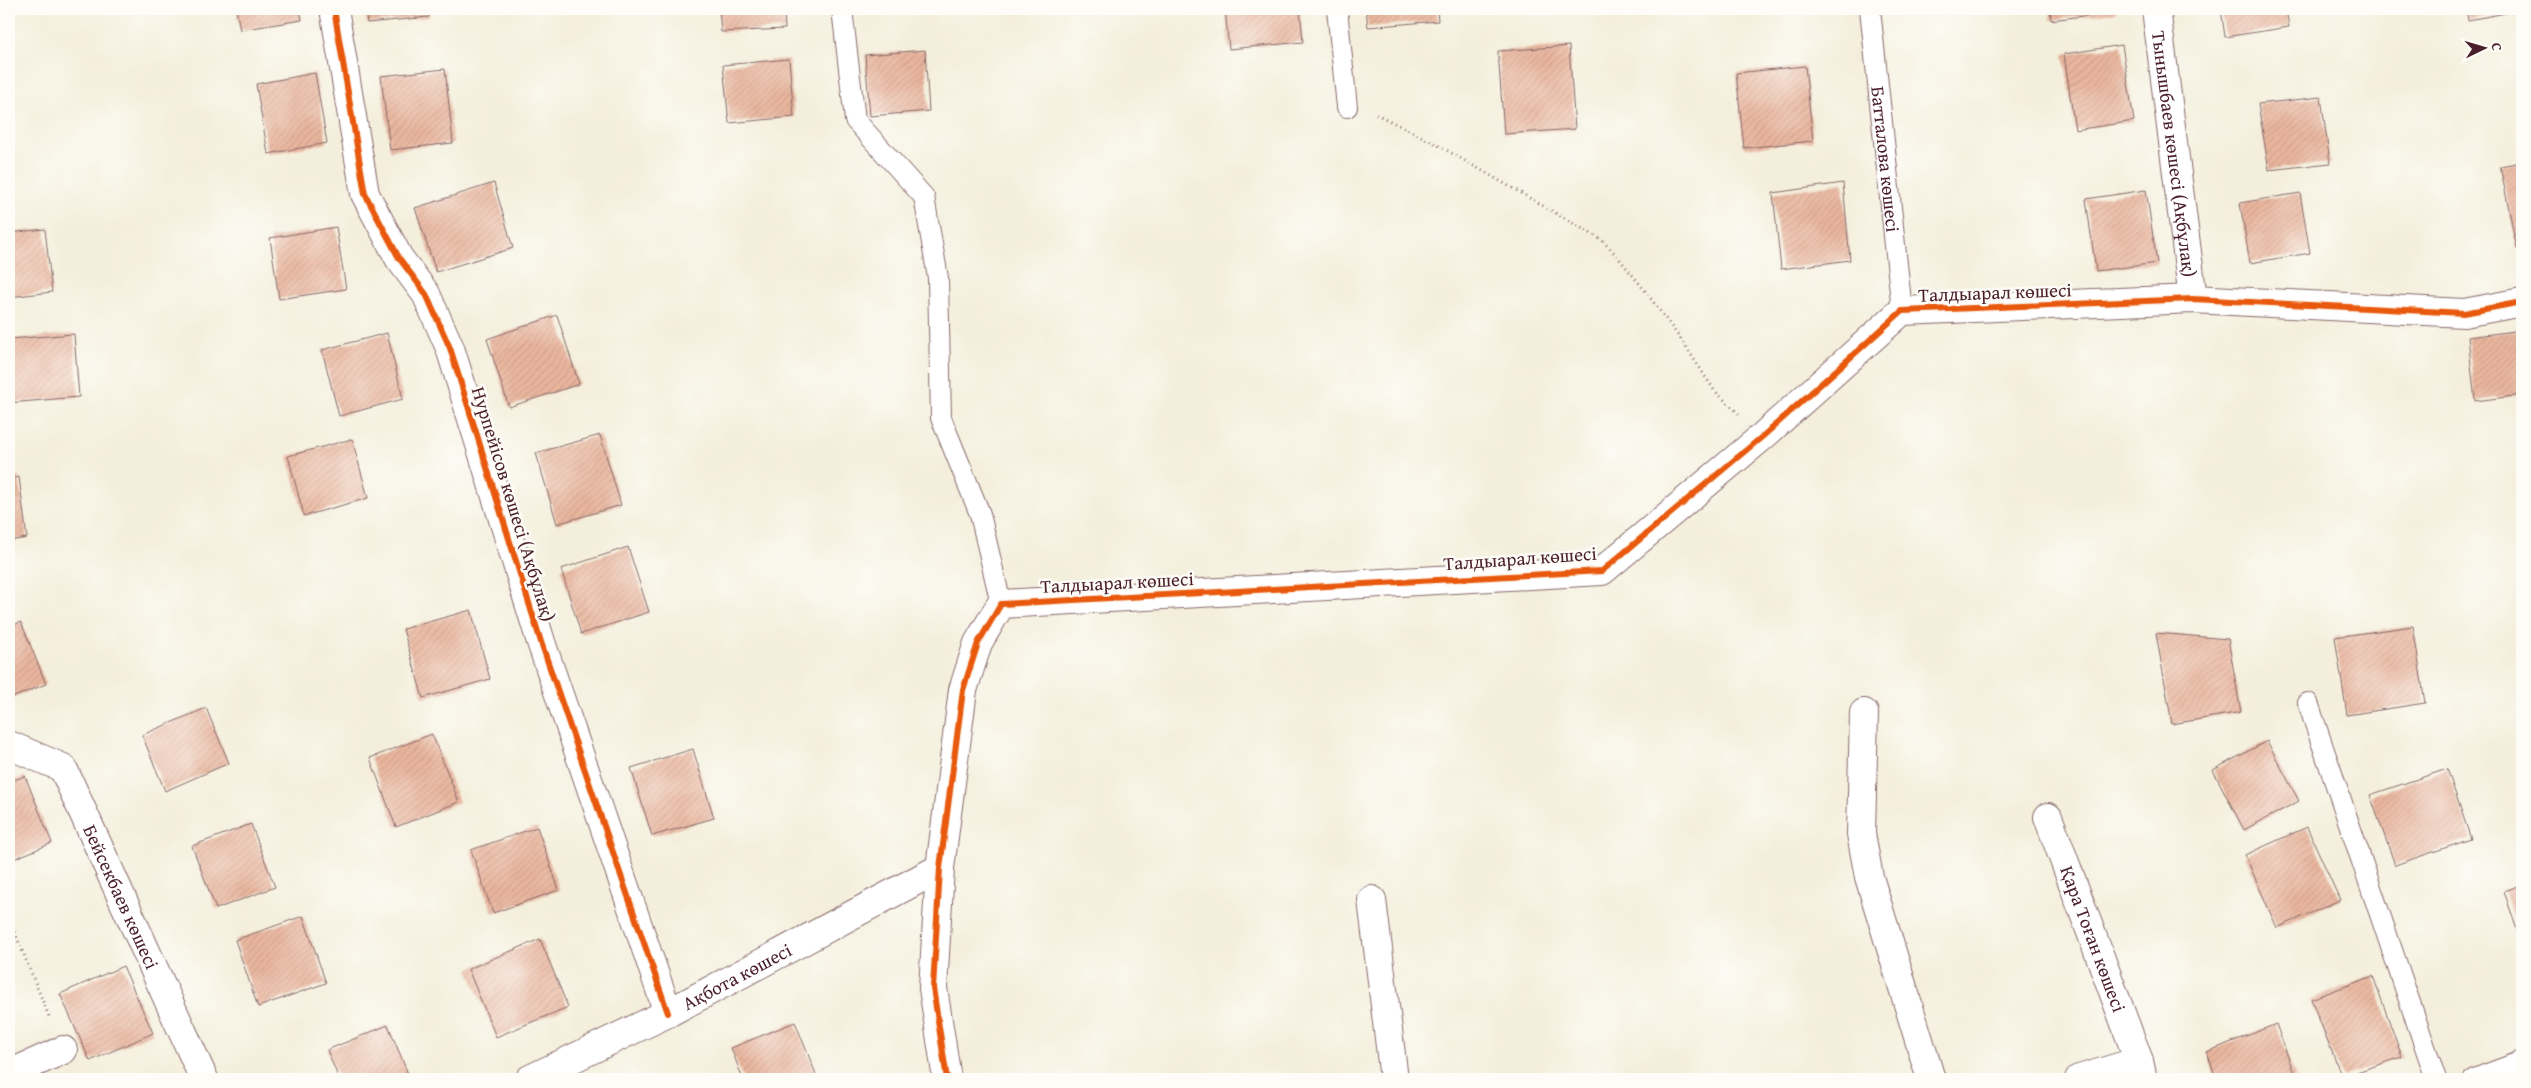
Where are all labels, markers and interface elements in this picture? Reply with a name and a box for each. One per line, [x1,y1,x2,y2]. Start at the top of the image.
north arrow [2458,22,2508,72]
street label: Тынышбаев көшесі (Ақбұлақ) [2145,29,2204,279]
text: С [2487,42,2507,52]
street label: Батталова көшесі [1864,85,1908,234]
street label: Талдыарал көшесі [1918,275,2072,309]
street label: Нурпейісов көшесі (Ақбұлақ) [465,383,563,625]
street label: Талдыарал көшесі [1442,539,1598,577]
street label: Талдыарал көшесі [1040,564,1194,600]
street label: Бейсекбаев көшесі [76,820,166,974]
street label: Қара Тоған көшесі [2053,862,2133,1016]
street label: Ақбота көшесі [677,936,796,1017]

